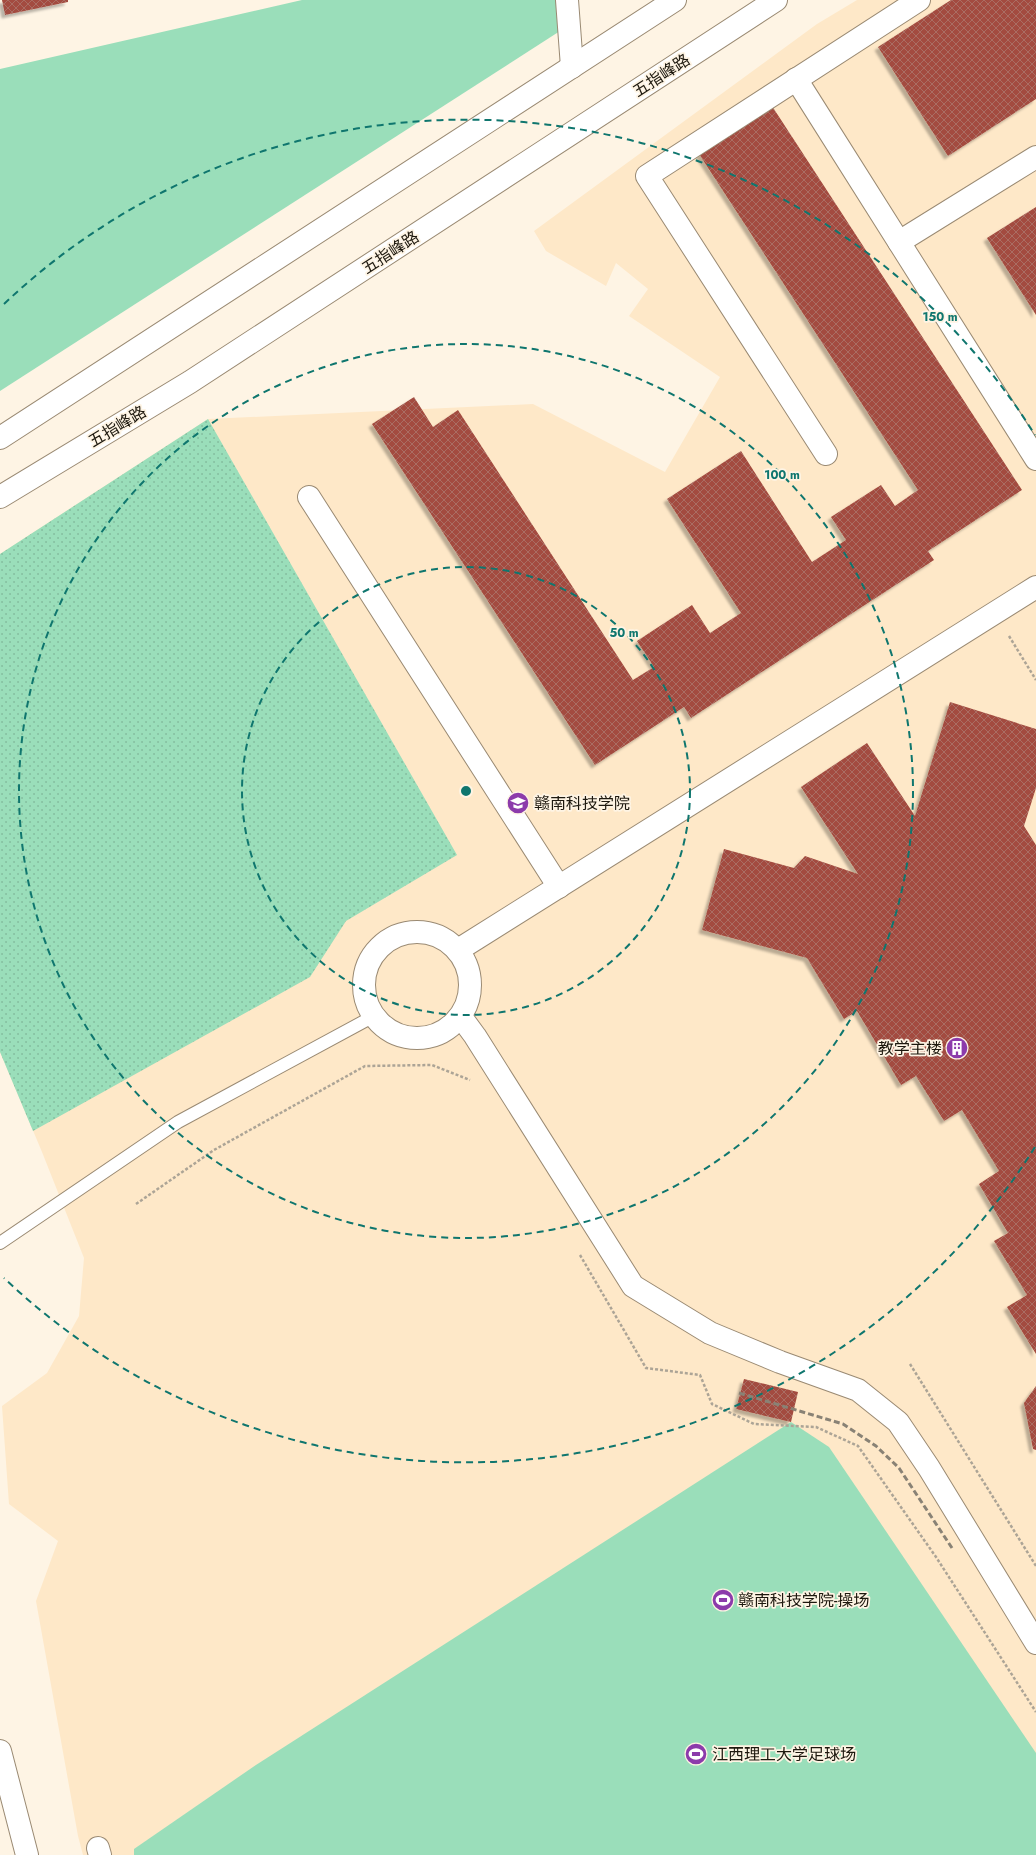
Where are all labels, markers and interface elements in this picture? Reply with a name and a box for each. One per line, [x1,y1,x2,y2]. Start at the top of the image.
street label: 五指峰路 [628,48,694,102]
street label: 五指峰路 [357,225,423,279]
text: 150 m [922,308,958,326]
street label: 五指峰路 [84,400,151,453]
text: 100 m [764,466,800,484]
text: 50 m [609,624,639,642]
centre of rings [459,784,473,798]
school or university icon: 赣南科技学院 [505,790,531,816]
place label: 赣南科技学院 [534,792,630,815]
building icon: 教学主楼 [944,1035,970,1061]
place label: 教学主楼 [878,1037,942,1060]
sports icon: 赣南科技学院-操场 [710,1587,736,1613]
place label: 赣南科技学院-操场 [738,1589,869,1612]
sports icon: 江西理工大学足球场 [683,1741,709,1767]
place label: 江西理工大学足球场 [712,1743,856,1766]

